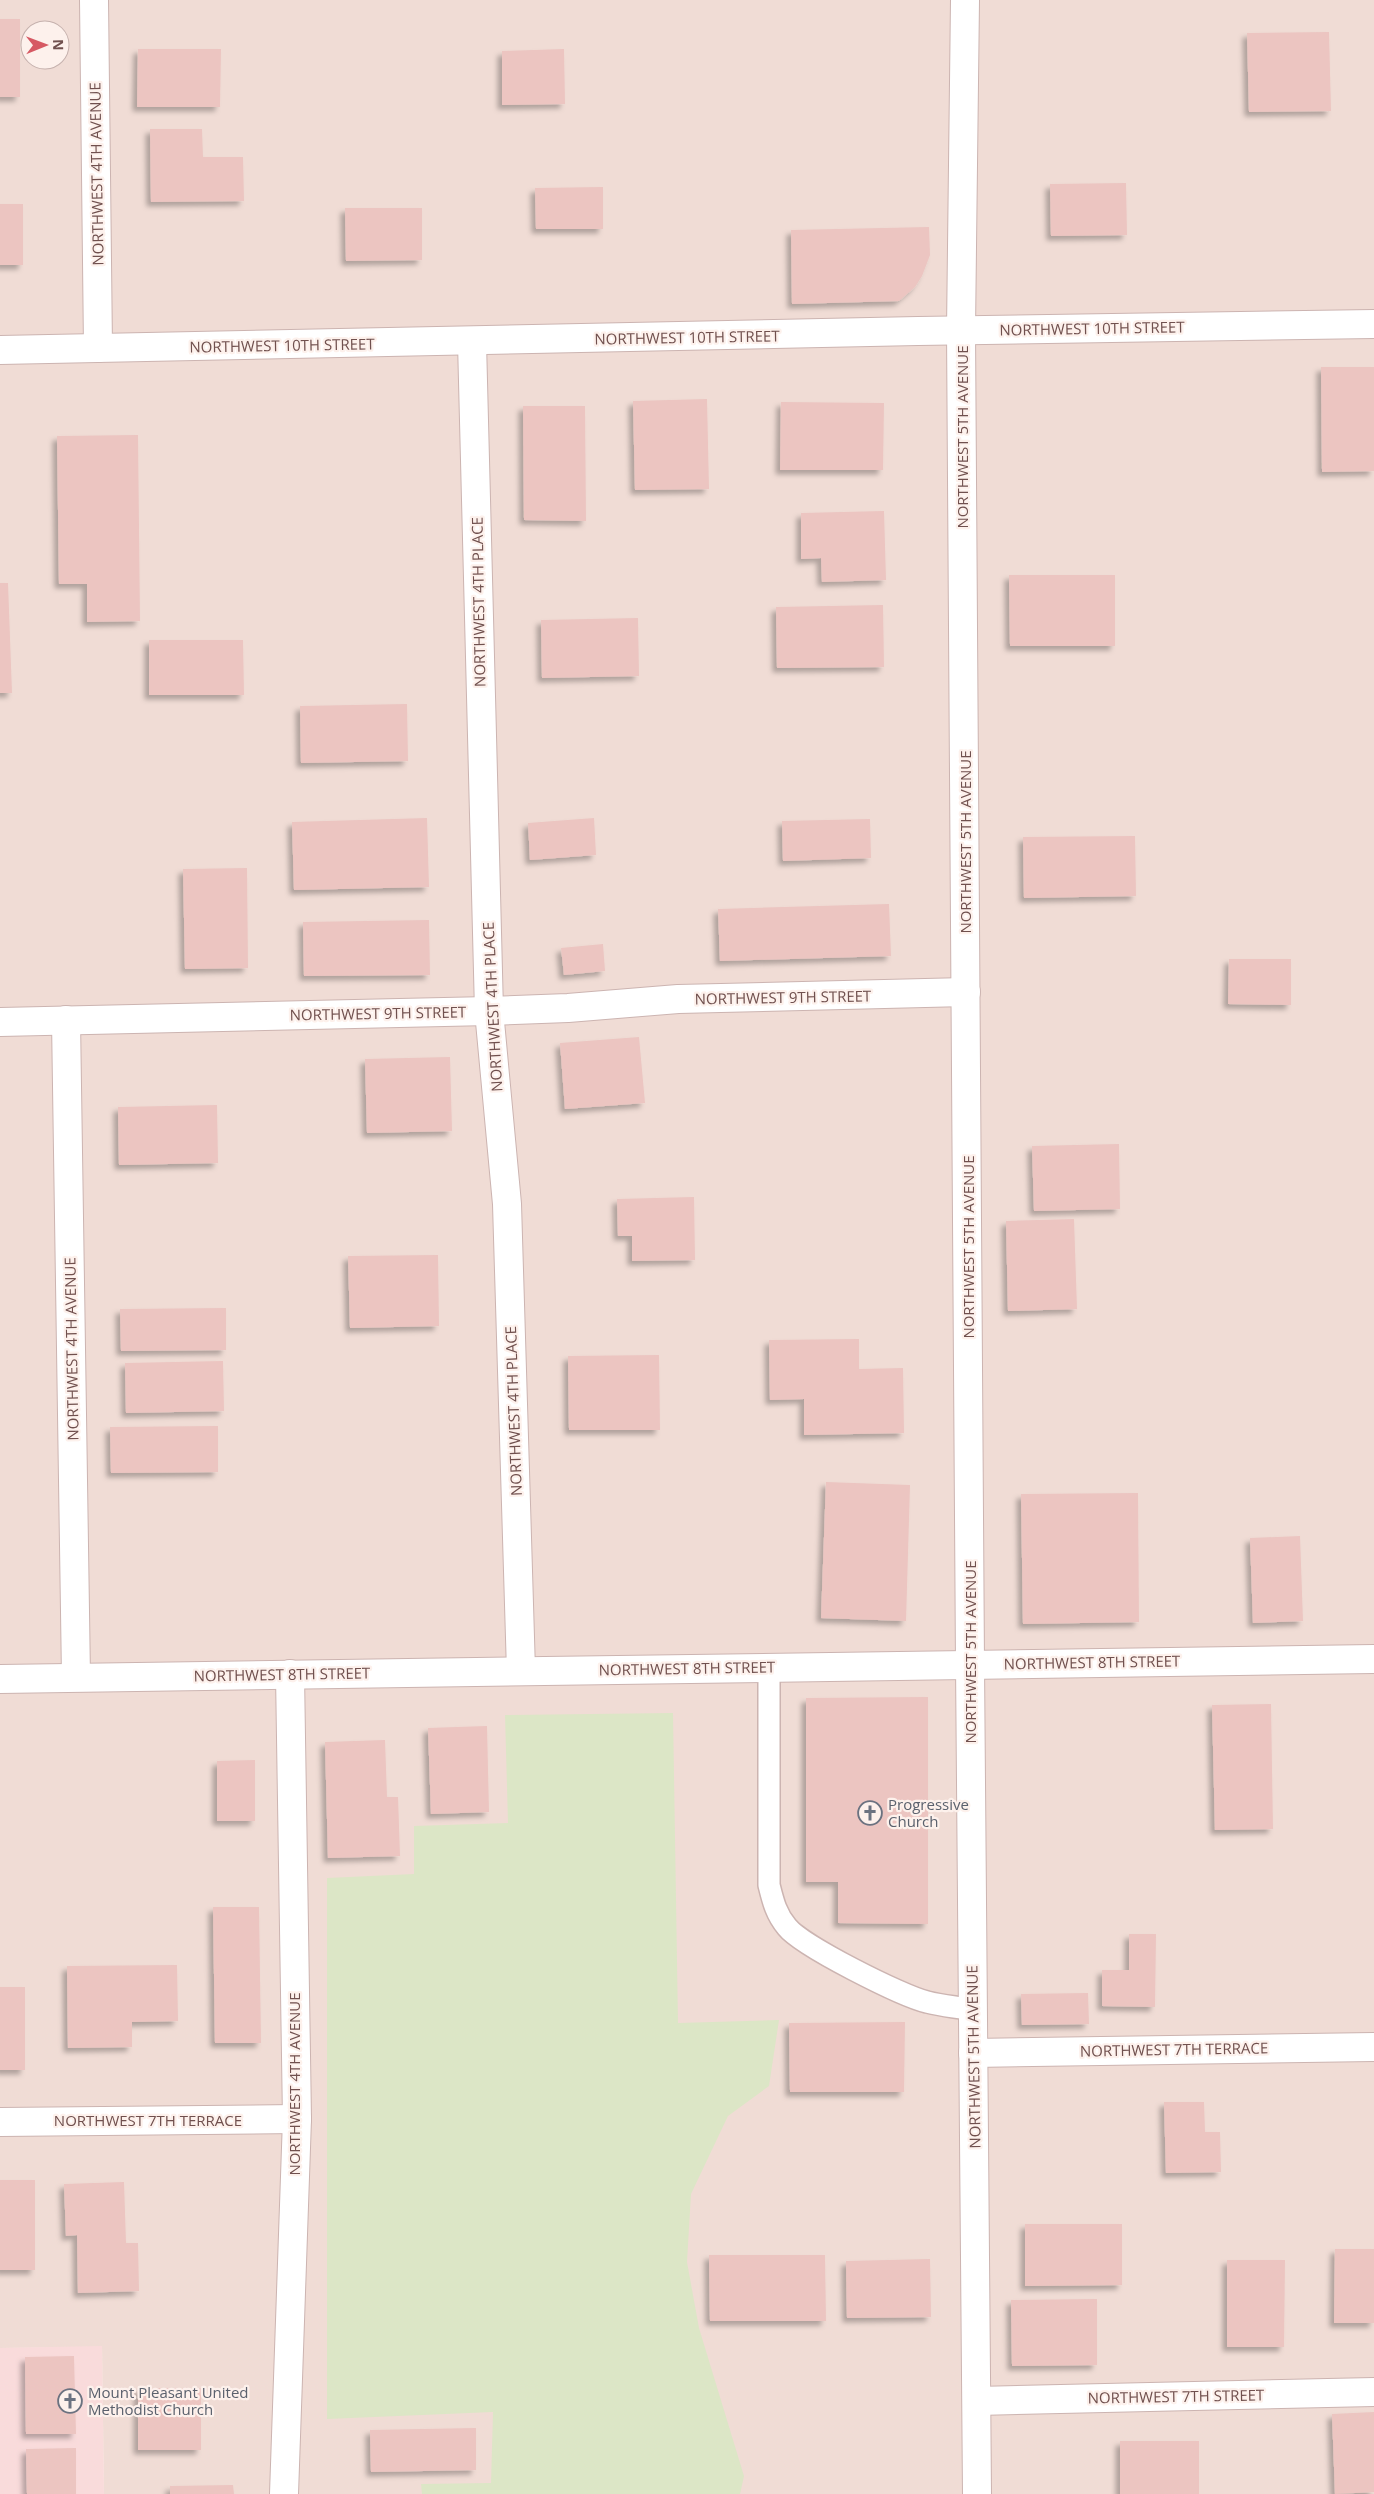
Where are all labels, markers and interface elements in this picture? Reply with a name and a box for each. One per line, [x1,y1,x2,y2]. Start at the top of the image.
north arrow [20,20,70,70]
text: N [49,39,68,51]
street label: NORTHWEST 4TH AVENUE [84,82,108,266]
street label: NORTHWEST 10TH STREET [999,316,1185,340]
street label: NORTHWEST 10TH STREET [594,325,780,349]
street label: NORTHWEST 10TH STREET [189,333,375,357]
street label: NORTHWEST 5TH AVENUE [952,345,972,529]
street label: NORTHWEST 4TH PLACE [467,517,489,687]
street label: NORTHWEST 5TH AVENUE [955,750,975,934]
street label: NORTHWEST 4TH PLACE [478,922,506,1092]
street label: NORTHWEST 9TH STREET [695,985,872,1009]
street label: NORTHWEST 9TH STREET [290,1001,467,1025]
street label: NORTHWEST 5TH AVENUE [958,1155,978,1339]
street label: NORTHWEST 4TH AVENUE [59,1257,83,1441]
street label: NORTHWEST 4TH PLACE [500,1326,526,1496]
street label: NORTHWEST 5TH AVENUE [960,1560,980,1744]
street label: NORTHWEST 8TH STREET [1004,1650,1181,1674]
street label: NORTHWEST 8TH STREET [599,1656,776,1680]
street label: NORTHWEST 8TH STREET [194,1662,371,1686]
place label: Progressive Church [888,1794,969,1831]
church icon: Progressive Church [857,1800,883,1826]
street label: NORTHWEST 5TH AVENUE [961,1965,985,2149]
street label: NORTHWEST 4TH AVENUE [284,1992,304,2176]
street label: NORTHWEST 7TH TERRACE [1080,2037,1268,2061]
street label: NORTHWEST 7TH TERRACE [54,2110,242,2130]
place label: Mount Pleasant United Methodist Church [88,2382,249,2419]
street label: NORTHWEST 7TH STREET [1088,2384,1265,2408]
church icon: Mount Pleasant United Methodist Church [57,2388,83,2414]

